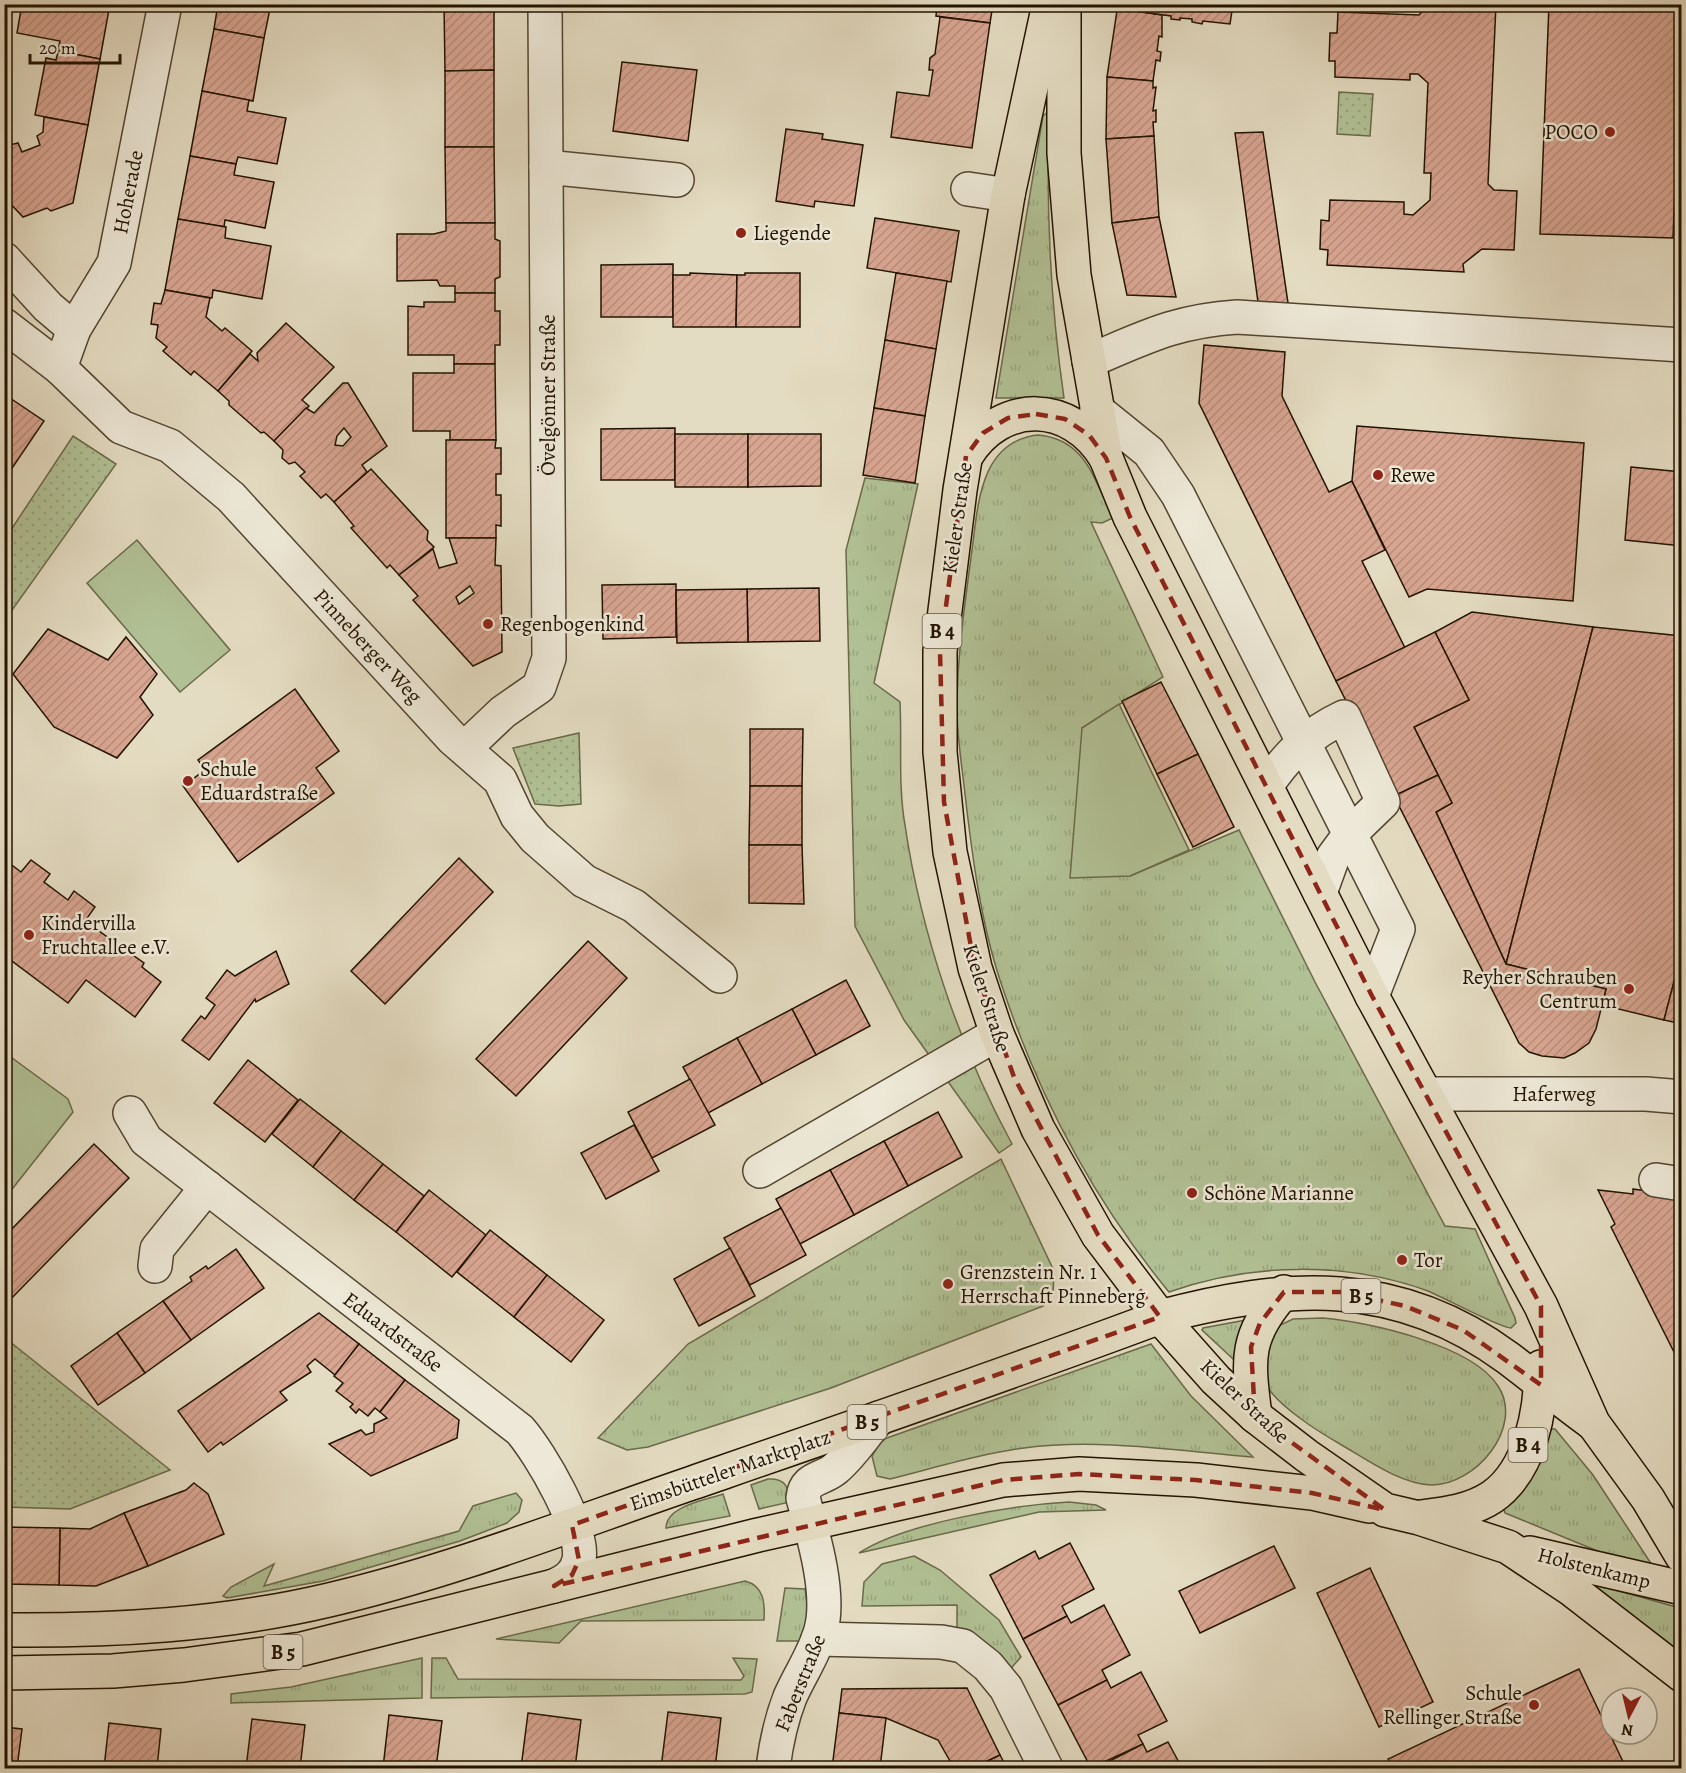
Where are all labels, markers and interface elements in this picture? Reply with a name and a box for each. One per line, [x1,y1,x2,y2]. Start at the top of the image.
scale bar [30,27,120,65]
text: 20 m [39,36,76,60]
place label: POCO [1544,118,1598,146]
marker: POCO [1603,125,1617,139]
street label: Hoherade [106,148,150,236]
place label: Liegende [753,219,831,247]
marker: Liegende [734,226,748,240]
street label: Övelgönner Straße [534,314,562,476]
street label: Kieler Straße [935,460,979,576]
place label: Rewe [1390,461,1436,489]
marker: Rewe [1371,468,1385,482]
street label: Pinneberger Weg [307,582,429,710]
place label: Regenbogenkind [500,610,645,638]
road number: B 4 [922,614,962,648]
marker: Regenbogenkind [481,617,495,631]
place label: Schule Eduardstraße [200,755,318,807]
marker: Schule Eduardstraße [181,774,195,788]
place label: Kindervilla Fruchtallee e.V. [41,909,171,961]
marker: Kindervilla Fruchtallee e.V. [22,928,36,942]
street label: Kieler Straße [956,940,1018,1056]
place label: Reyher Schrauben Centrum [1462,963,1617,1015]
marker: Reyher Schrauben Centrum [1622,982,1636,996]
street label: Haferweg [1512,1080,1596,1108]
place label: Schöne Marianne [1204,1179,1354,1207]
marker: Schöne Marianne [1185,1186,1199,1200]
place label: Tor [1414,1246,1443,1274]
marker: Tor [1395,1253,1409,1267]
place label: Grenzstein Nr. 1 Herrschaft Pinneberg [960,1258,1146,1310]
marker: Grenzstein Nr. 1 Herrschaft Pinneberg [941,1277,955,1291]
road number: B 5 [1342,1279,1380,1313]
street label: Eduardstraße [337,1285,449,1379]
street label: Kieler Straße [1194,1352,1296,1450]
road number: B 5 [848,1405,886,1439]
street label: Eimsbütteler Marktplatz [626,1422,834,1518]
road number: B 4 [1508,1428,1547,1462]
street label: Holstenkamp [1535,1540,1653,1596]
street label: Faberstraße [768,1630,832,1736]
road number: B 5 [264,1635,302,1669]
place label: Schule Rellinger Straße [1383,1679,1522,1731]
north arrow [1599,1686,1659,1746]
marker: Schule Rellinger Straße [1527,1698,1541,1712]
text: N [1620,1718,1634,1742]

